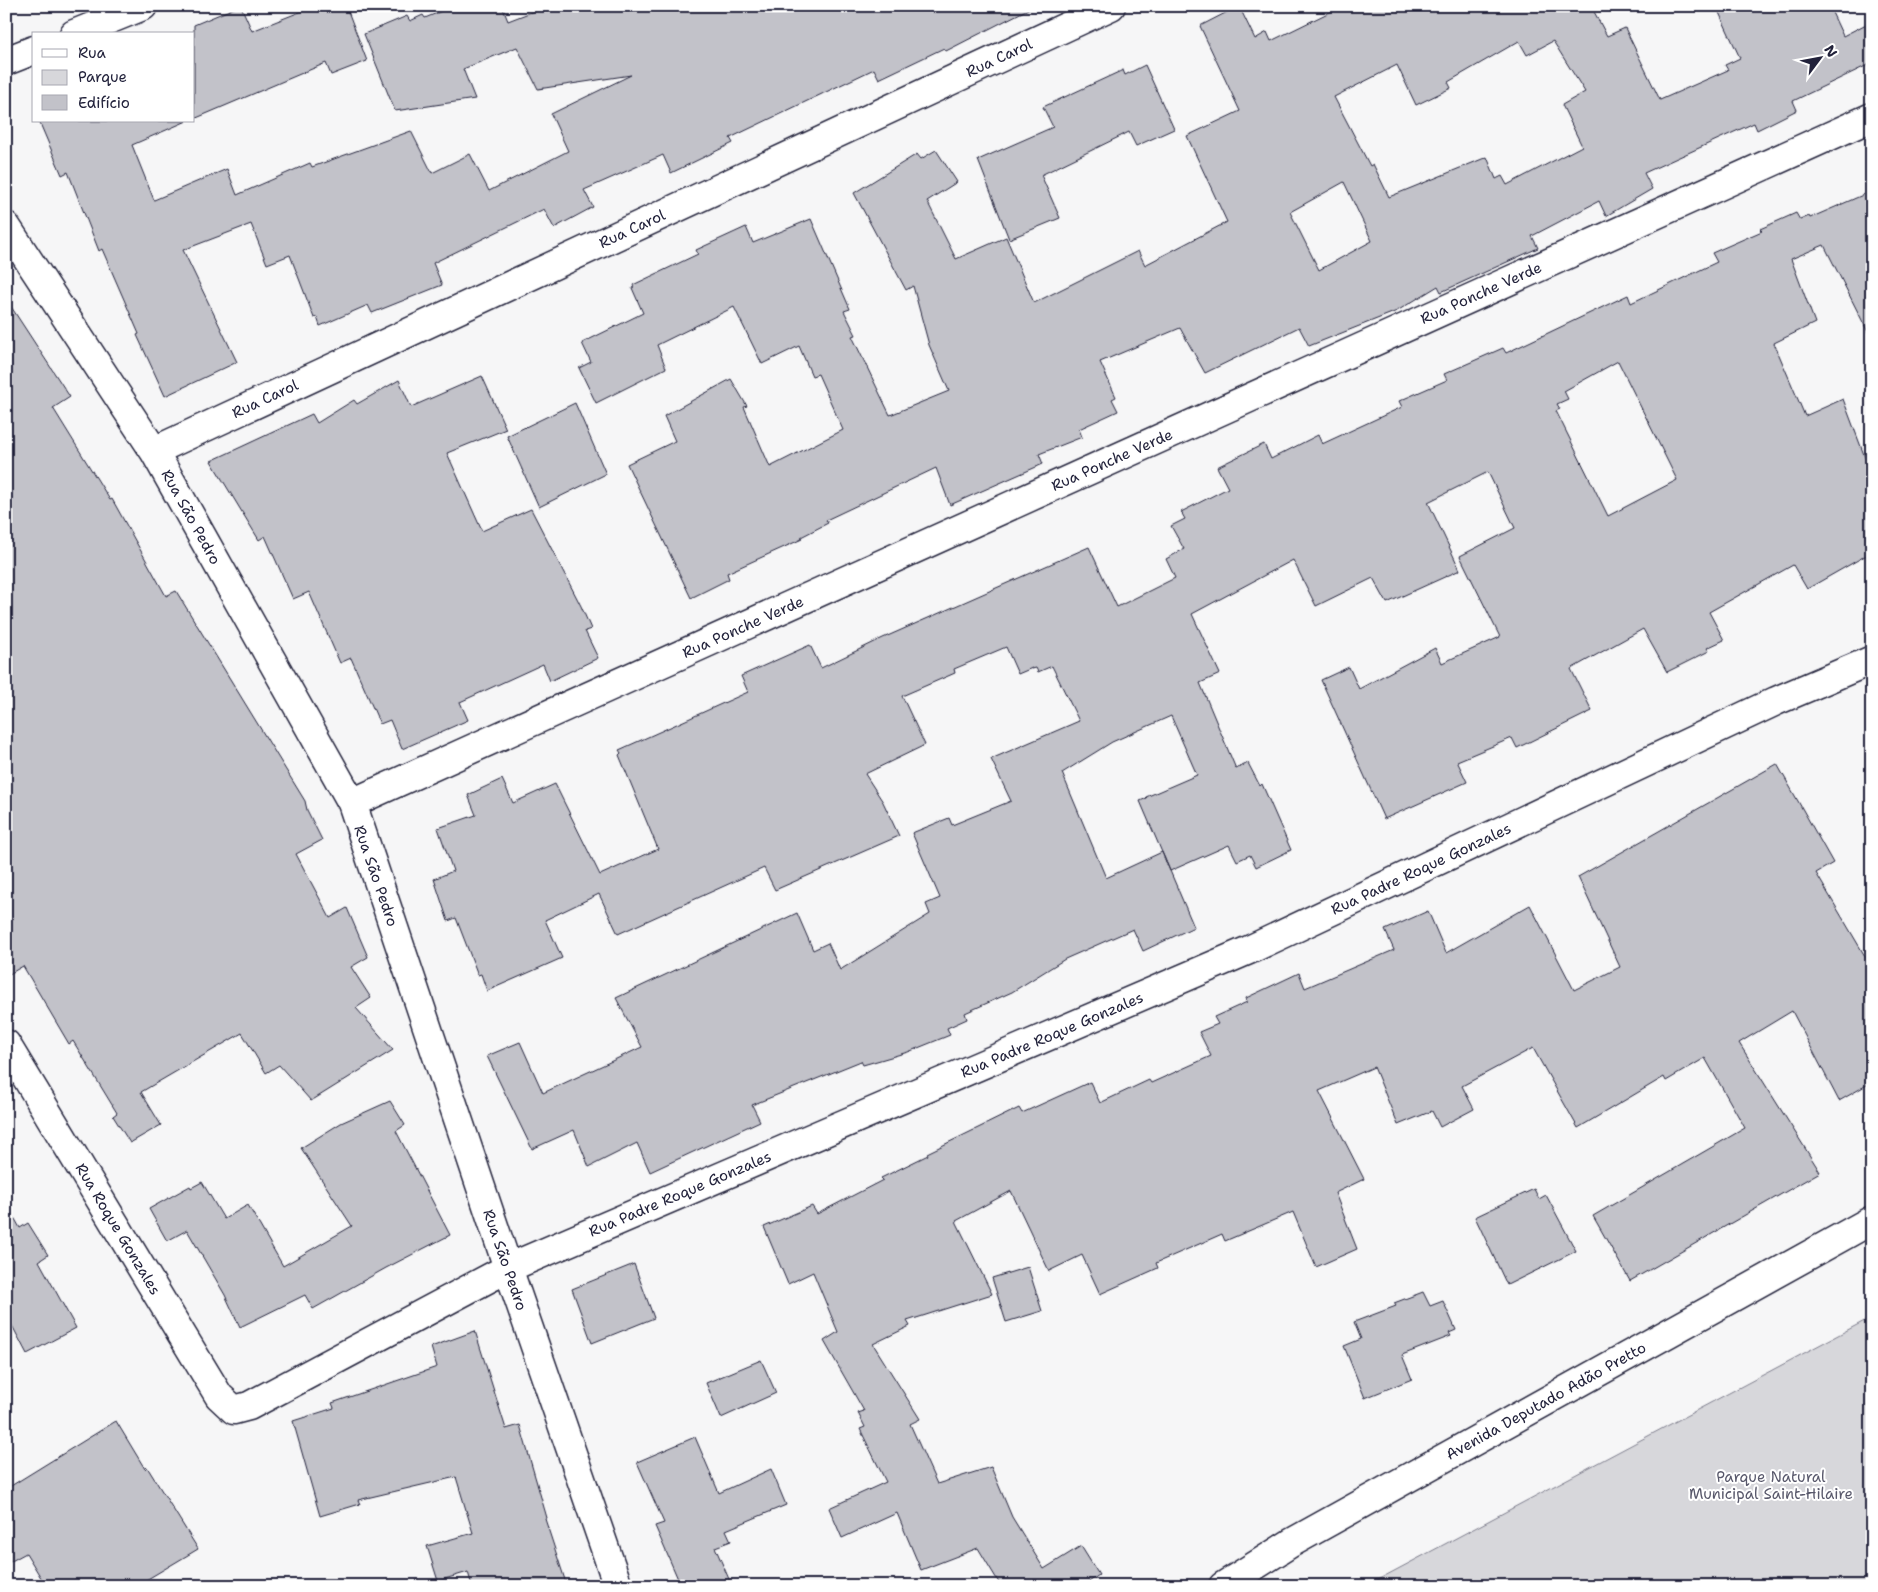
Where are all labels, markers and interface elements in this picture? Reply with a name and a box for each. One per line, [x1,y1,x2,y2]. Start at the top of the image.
legend [32,32,195,122]
north arrow [1796,32,1846,82]
street label: Rua Carol [963,34,1036,82]
text: N [1820,42,1842,61]
text: Rua [78,43,107,63]
text: Parque [78,67,127,87]
text: Edifício [78,93,130,113]
street label: Rua Carol [596,205,669,253]
street label: Rua Ponche Verde [1417,257,1545,329]
street label: Rua Carol [229,375,302,423]
street label: Rua Ponche Verde [1048,424,1176,496]
street label: Rua São Pedro [157,466,225,568]
street label: Rua Ponche Verde [679,591,807,663]
street label: Rua Padre Roque Gonzales [1328,818,1514,920]
street label: Rua São Pedro [349,823,403,929]
street label: Rua Padre Roque Gonzales [958,987,1146,1083]
street label: Rua Padre Roque Gonzales [586,1146,774,1242]
street label: Rua Roque Gonzales [71,1159,165,1299]
street label: Rua São Pedro [478,1207,532,1313]
street label: Avenida Deputado Adão Pretto [1442,1337,1650,1465]
park label: Parque Natural Municipal Saint-Hilaire [1689,1467,1853,1504]

